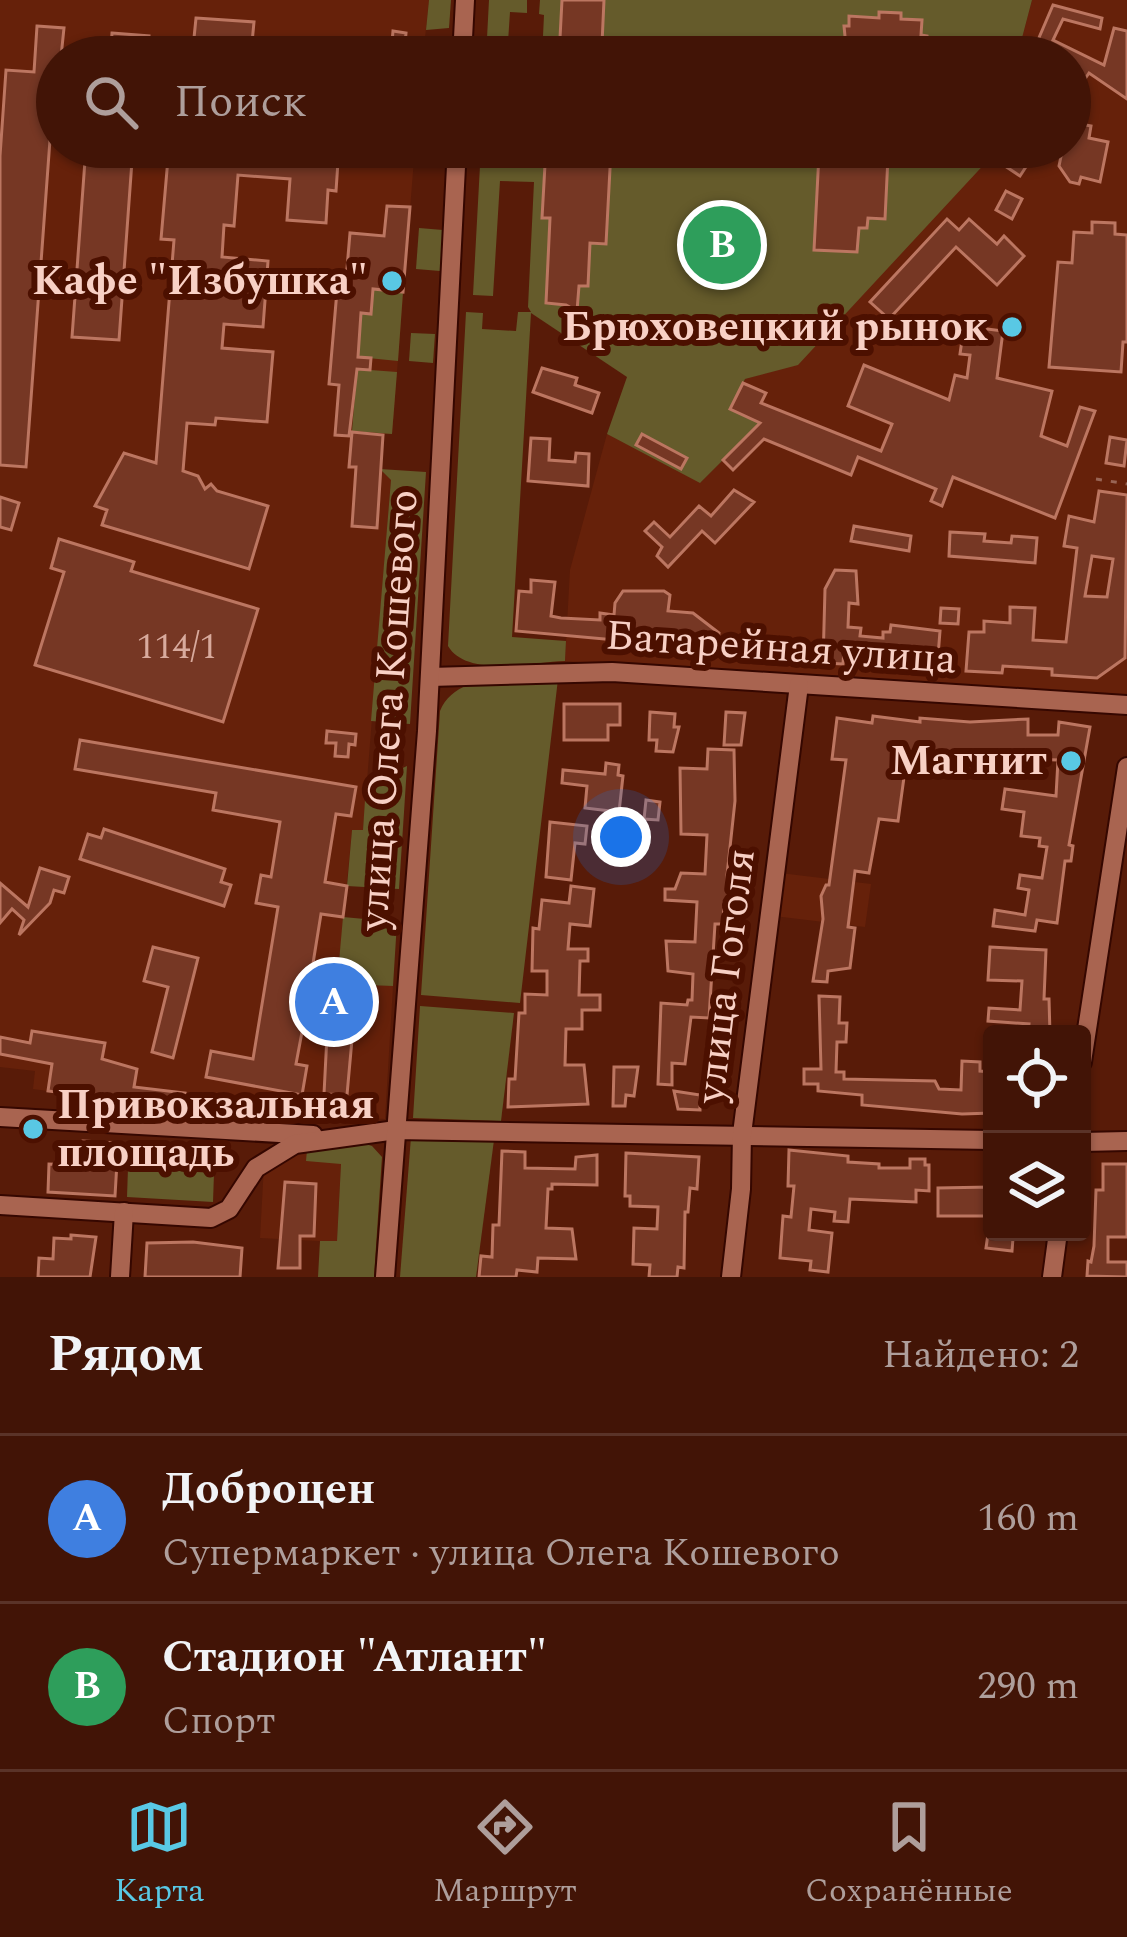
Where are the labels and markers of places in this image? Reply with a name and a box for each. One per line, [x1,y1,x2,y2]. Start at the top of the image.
pin: B [683,200,761,290]
place label: Кафе "Избушка" [32,250,368,313]
marker: Кафе "Избушка" [379,268,405,294]
place label: Брюховецкий рынок [562,296,989,359]
marker: Брюховецкий рынок [999,314,1025,340]
place label: Магнит [890,730,1047,793]
marker: Магнит [1058,748,1084,774]
pin: A [295,957,373,1047]
place label: Привокзальная площадь [57,1074,375,1185]
marker: Привокзальная площадь [20,1116,46,1142]

